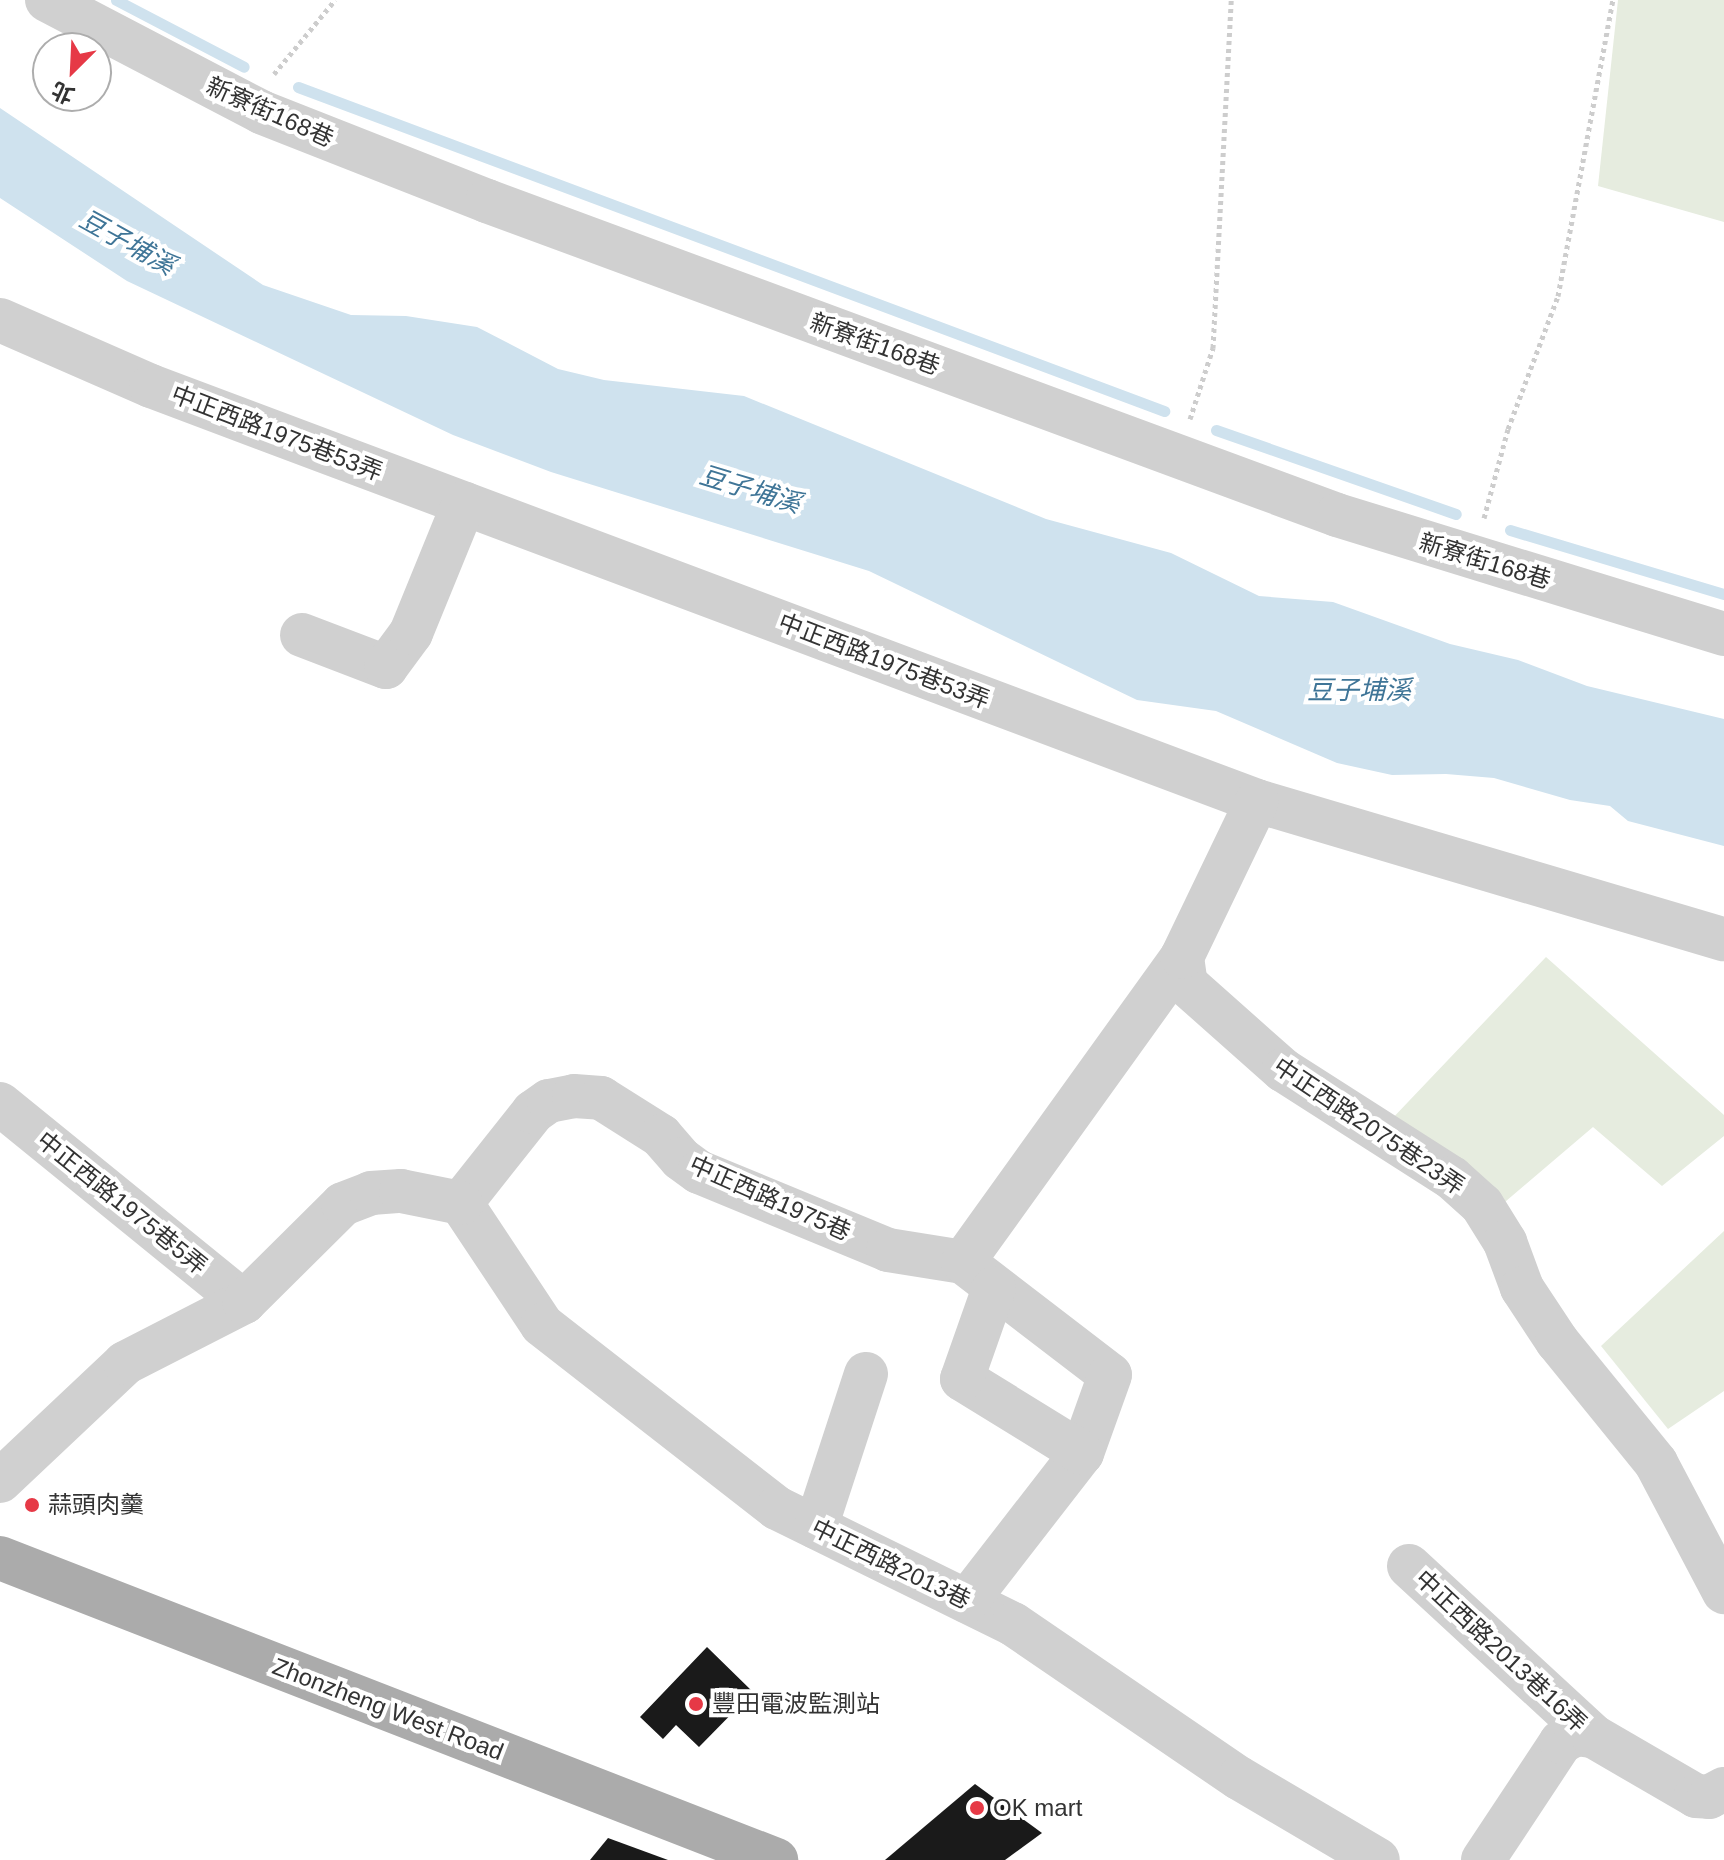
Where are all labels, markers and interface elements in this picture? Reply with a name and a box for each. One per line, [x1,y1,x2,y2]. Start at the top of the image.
north arrow [32,32,112,112]
street label: 新寮街168巷 [202,71,338,153]
text: 北 [48,77,78,108]
water label: 豆子埔溪 [74,204,180,282]
street label: 新寮街168巷 [806,307,944,381]
street label: 中正西路1975巷53弄 [167,379,387,487]
water label: 豆子埔溪 [696,460,804,520]
street label: 新寮街168巷 [1416,527,1554,595]
street label: 中正西路1975巷53弄 [774,607,994,715]
water label: 豆子埔溪 [1307,675,1411,707]
street label: 中正西路2075巷23弄 [1268,1051,1470,1201]
street label: 中正西路1975巷5弄 [31,1125,213,1281]
street label: 中正西路1975巷 [685,1150,855,1246]
place label: 蒜頭肉羹 [48,1491,144,1519]
marker: 蒜頭肉羹 [23,1496,41,1514]
street label: 中正西路2013巷 [807,1513,975,1615]
street label: 中正西路2013巷16弄 [1409,1564,1593,1738]
street label: Zhonzheng West Road [268,1652,508,1766]
place label: 豐田電波監測站 [712,1690,880,1718]
marker: 豐田電波監測站 [687,1695,705,1713]
place label: OK mart [993,1794,1082,1822]
marker: OK mart [968,1799,986,1817]

